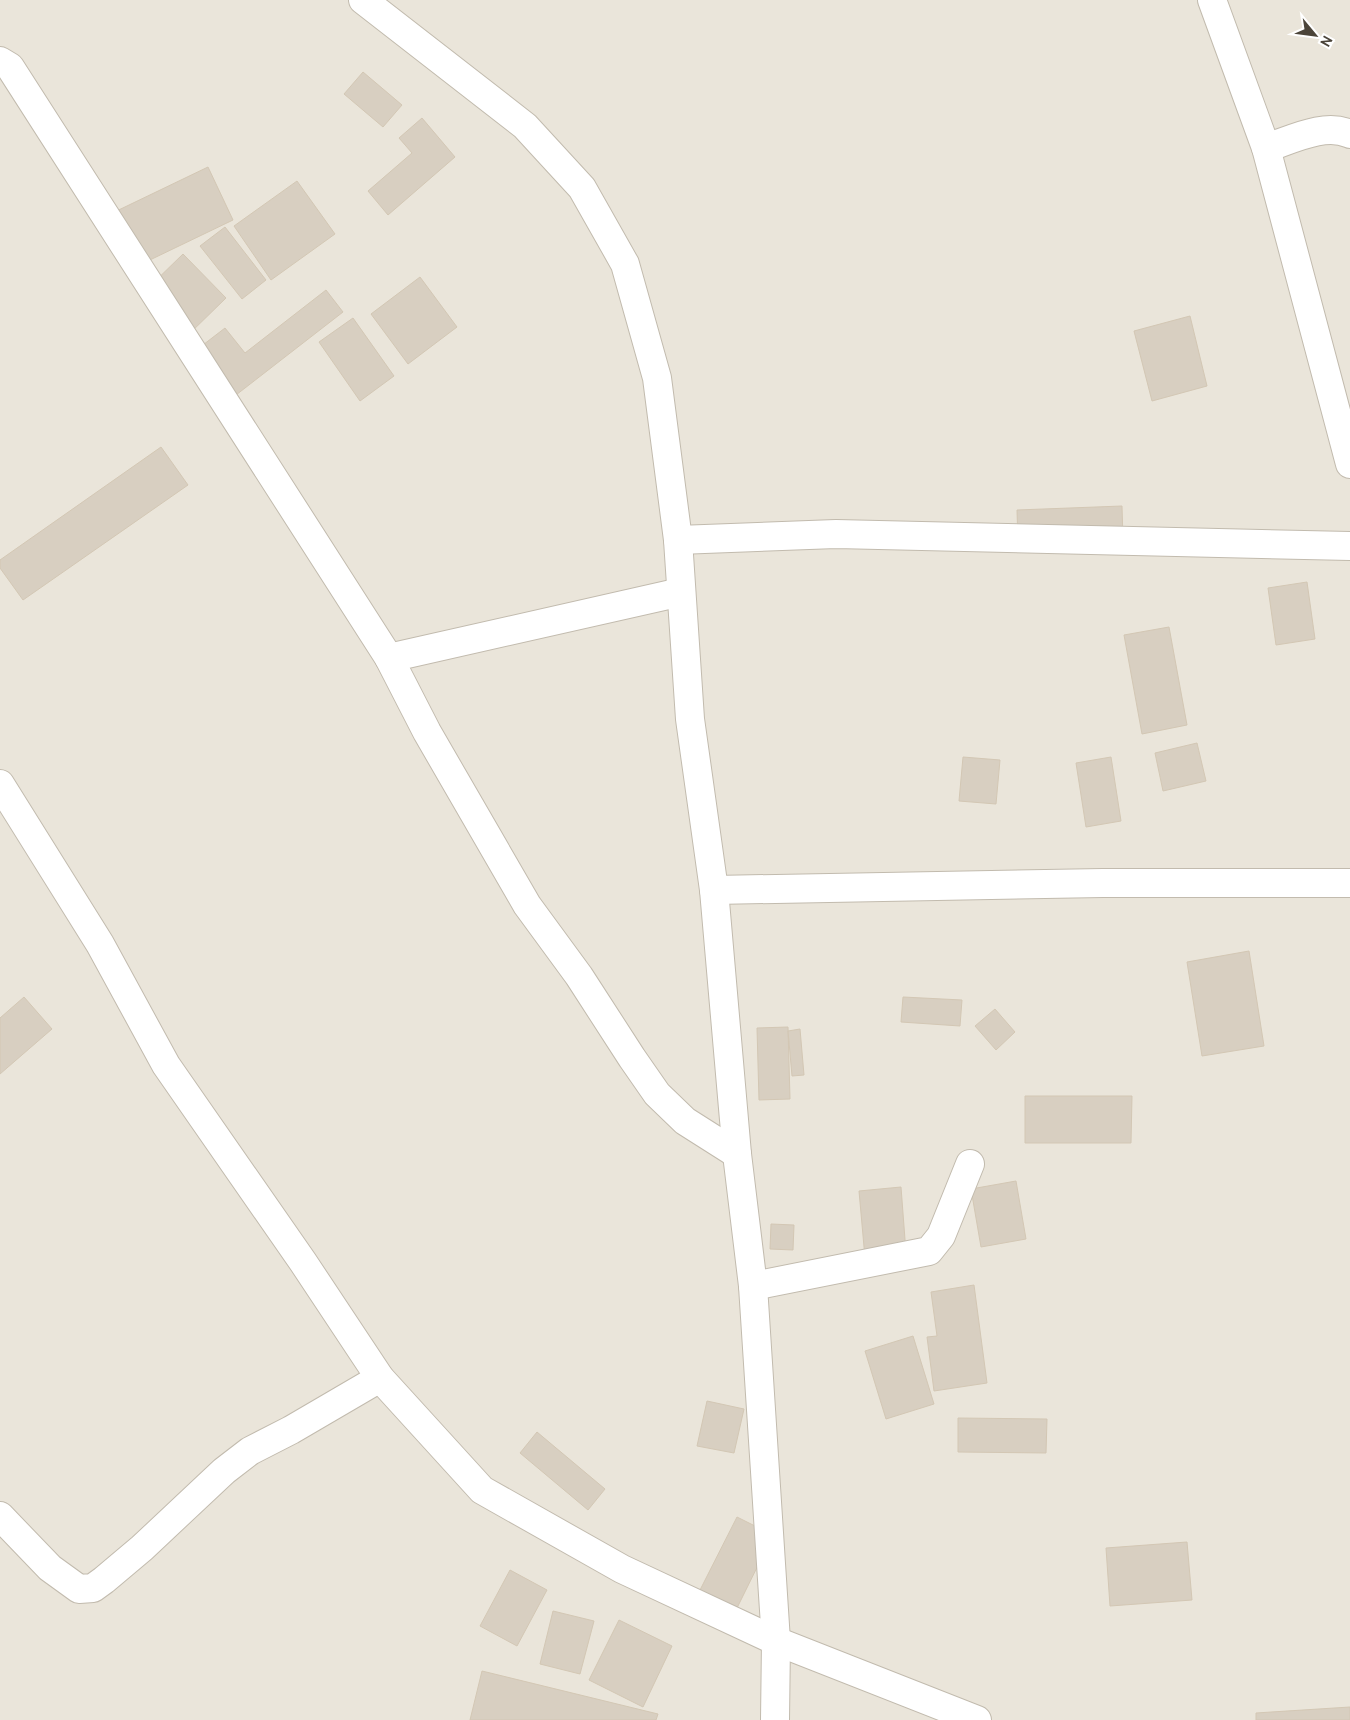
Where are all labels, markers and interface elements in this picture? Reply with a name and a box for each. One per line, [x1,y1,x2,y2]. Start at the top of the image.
north arrow [1290,10,1340,60]
text: N [1316,33,1337,50]

